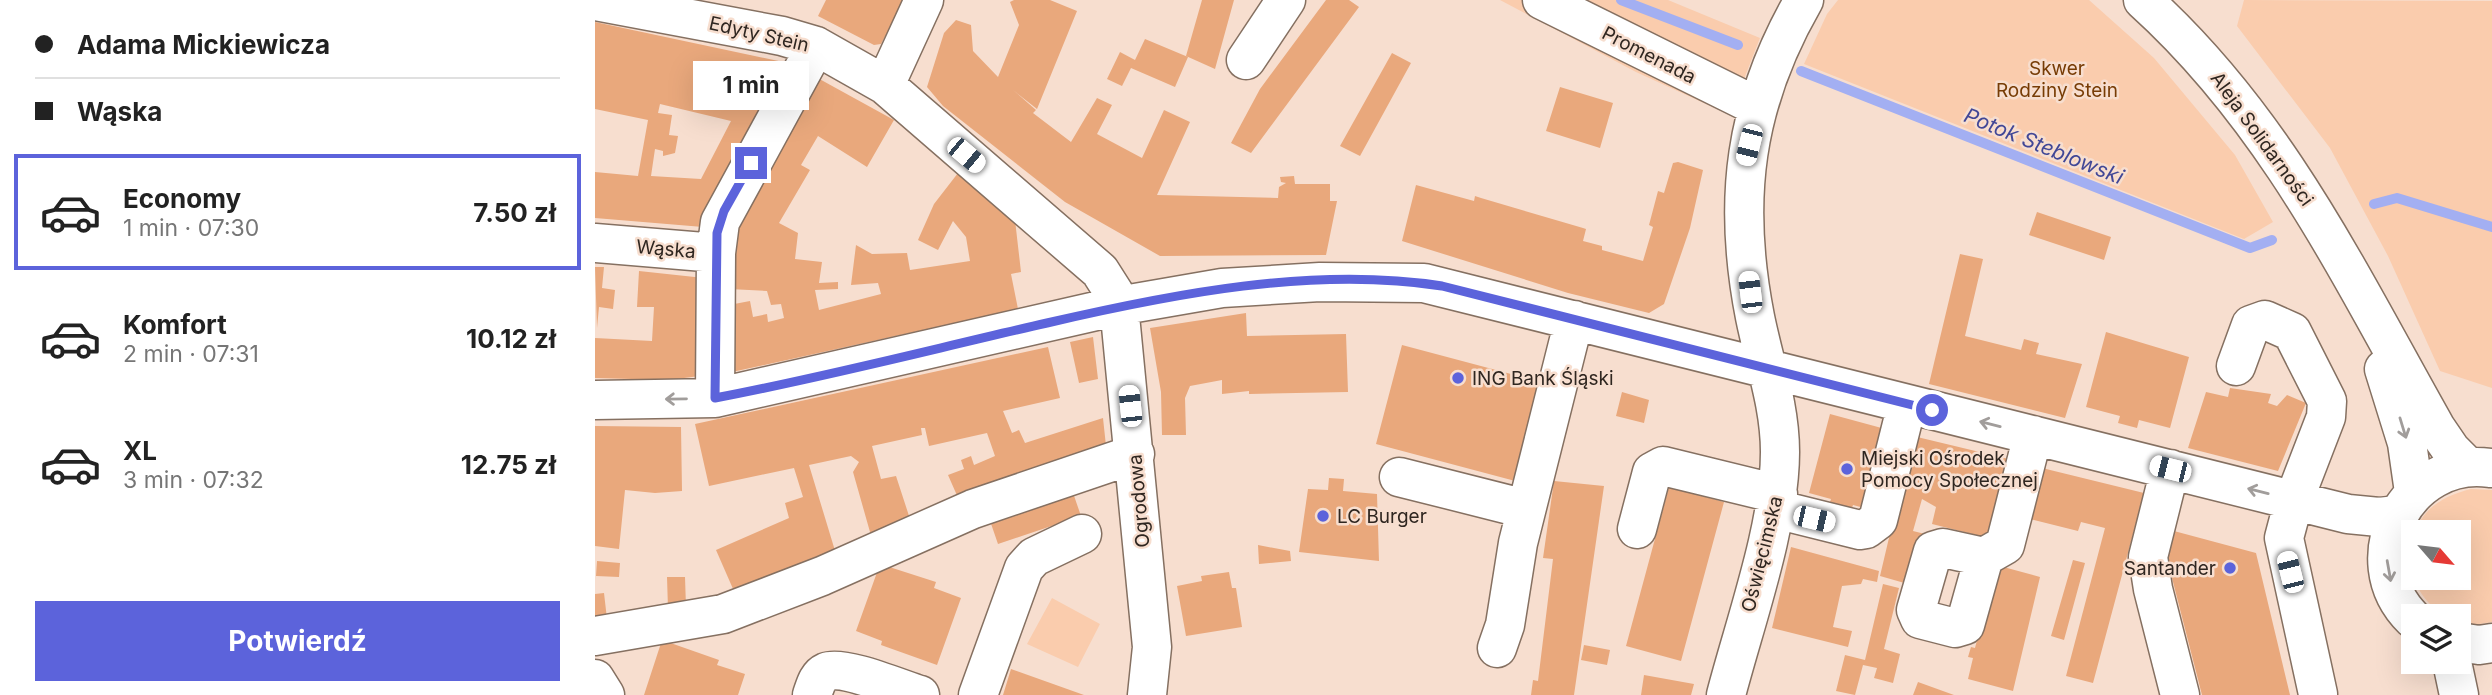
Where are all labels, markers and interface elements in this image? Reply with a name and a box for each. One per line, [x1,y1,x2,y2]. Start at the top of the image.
street label: Edyty Stein [707,11,811,57]
street label: Promenada [1598,22,1700,88]
text: Adama Mickiewicza [77,29,330,60]
park label: Skwer Rodziny Stein [1996,57,2118,102]
callout: 1 min [693,61,809,110]
street label: Aleja Solidarności [2206,68,2318,210]
text: 1 min [723,71,779,99]
text: Wąska [77,96,162,127]
water label: Potok Steblowski [1961,103,2128,190]
car [1734,122,1765,168]
car [944,133,989,177]
route end [735,147,767,179]
icon: car [39,181,102,244]
text: Economy [123,183,241,214]
text: 7.50 zł [473,197,556,228]
text: 1 min · 07:30 [123,214,259,242]
street label: Wąska [635,235,697,263]
car [1738,270,1763,314]
icon: car [39,307,102,370]
text: Komfort [123,309,227,340]
text: 10.12 zł [466,323,556,354]
text: 2 min · 07:31 [123,340,259,368]
place label: ING Bank Śląski [1472,367,1614,390]
marker: ING Bank Śląski [1450,370,1466,386]
car [1118,384,1143,428]
one-way arrow [665,392,688,406]
route start [1916,394,1948,426]
one-way arrow [1979,417,2002,430]
one-way arrow [2397,417,2410,439]
icon: car [39,433,102,496]
text: XL [123,435,157,466]
place label: Miejski Ośrodek Pomocy Społecznej [1861,447,2038,492]
text: 12.75 zł [461,449,556,480]
street label: Ogrodowa [1123,454,1155,548]
car [2148,454,2193,484]
marker: Miejski Ośrodek Pomocy Społecznej [1839,461,1855,477]
text: 3 min · 07:32 [123,466,264,494]
one-way arrow [2247,484,2270,497]
street label: Oświęcimska [1736,493,1788,615]
car [1792,504,1837,534]
place label: LC Burger [1337,505,1427,528]
marker: LC Burger [1315,508,1331,524]
north arrow [2401,520,2471,590]
map controls [2401,520,2471,674]
car [2275,549,2306,595]
place label: Santander [2124,557,2216,580]
one-way arrow [2383,559,2396,582]
marker: Santander [2222,560,2238,576]
button: Potwierdź [35,601,560,681]
button: layers [2401,604,2471,674]

